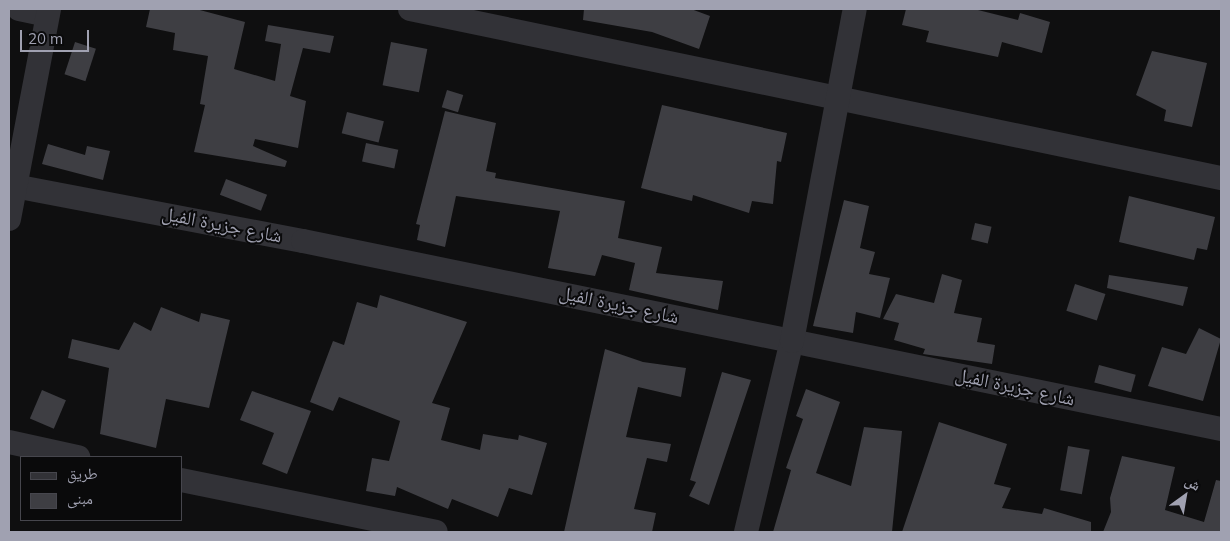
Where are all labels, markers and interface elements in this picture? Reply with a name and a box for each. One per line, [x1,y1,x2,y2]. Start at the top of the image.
scale bar [22,20,91,52]
text: 20 m [28,29,63,48]
street label: شارع جزيرة الفيل [160,202,284,248]
street label: شارع جزيرة الفيل [557,281,681,329]
street label: شارع جزيرة الفيل [953,363,1077,411]
legend [20,456,182,521]
text: طريق [67,464,98,483]
north arrow [1160,471,1210,521]
text: ش [1182,472,1204,495]
text: مبنى [67,489,93,508]

